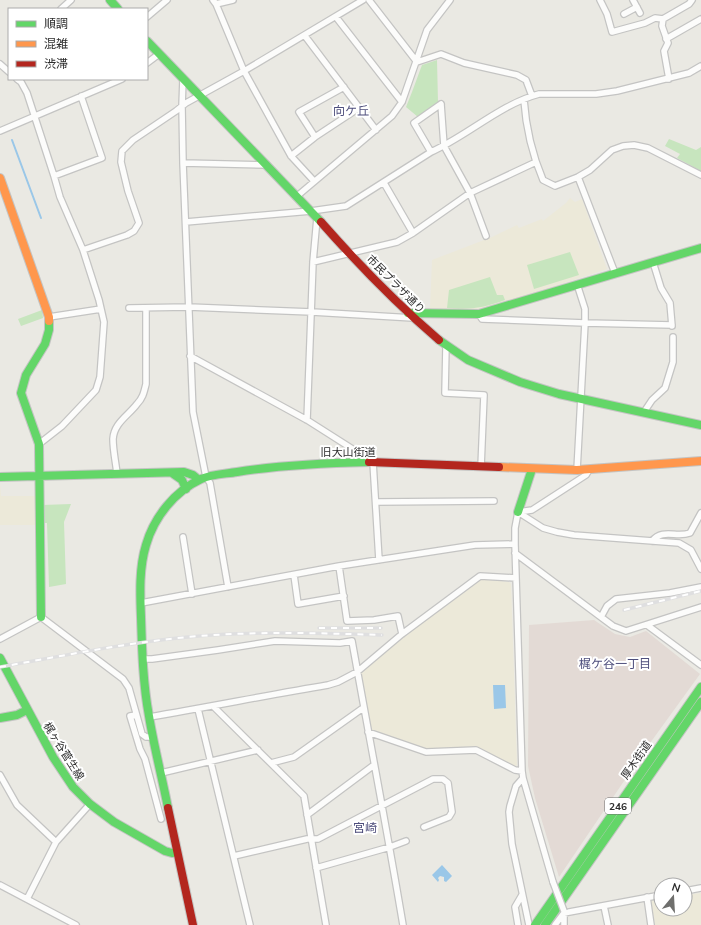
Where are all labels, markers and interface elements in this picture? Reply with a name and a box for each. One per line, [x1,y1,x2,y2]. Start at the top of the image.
legend [8,8,148,80]
text: 順調 [44,16,68,31]
text: 混雑 [44,36,68,51]
text: 渋滞 [44,56,68,71]
district label: 向ケ丘 [333,103,369,118]
street label: 市民プラザ通り [364,252,428,316]
street label: 旧大山街道 [321,445,376,459]
district label: 梶ケ谷一丁目 [579,656,651,671]
street label: 梶ヶ谷菅生線 [41,719,87,783]
street label: 厚木街道 [618,738,654,782]
road number: 246 [605,798,631,814]
district label: 宮崎 [353,820,377,835]
north arrow [653,877,693,917]
text: N [670,880,682,895]

